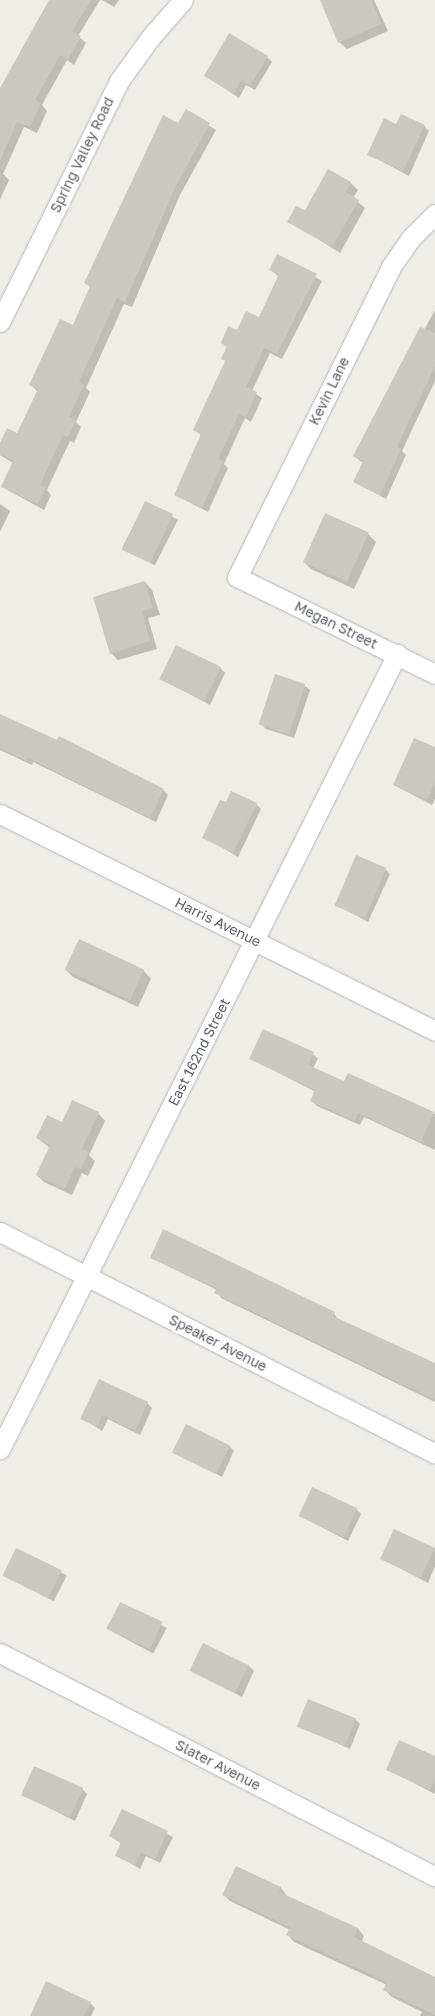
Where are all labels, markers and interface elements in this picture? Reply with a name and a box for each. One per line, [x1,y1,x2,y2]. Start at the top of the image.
street label: Spring Valley Road [47,95,117,215]
street label: Kevin Lane [305,354,353,428]
street label: Megan Street [292,598,380,652]
street label: Harris Avenue [172,894,264,950]
street label: East 162nd Street [165,995,233,1109]
street label: Speaker Avenue [166,1311,270,1375]
street label: Slater Avenue [173,1736,263,1794]

